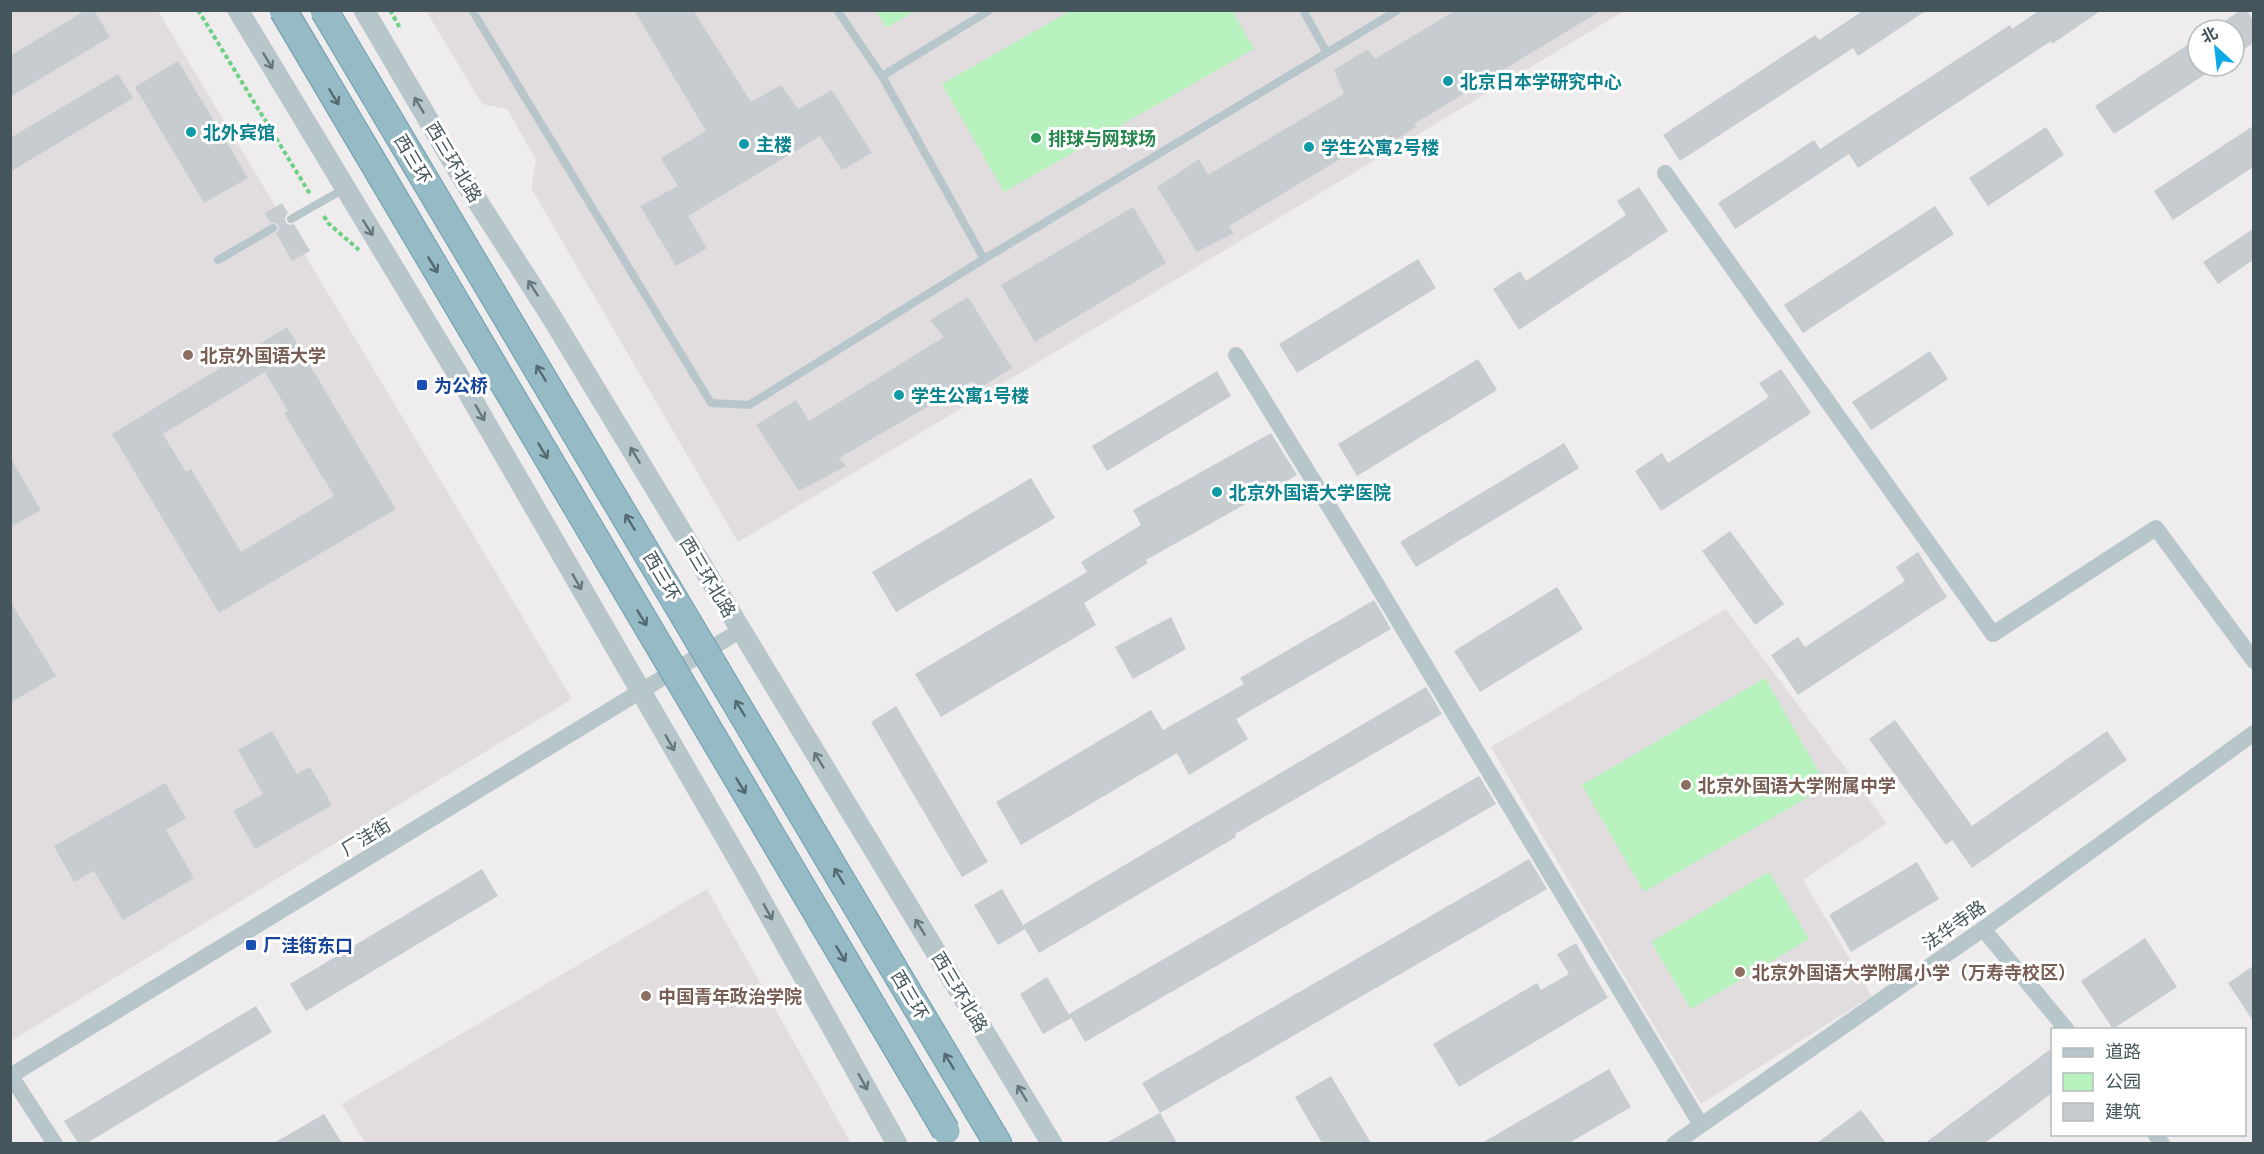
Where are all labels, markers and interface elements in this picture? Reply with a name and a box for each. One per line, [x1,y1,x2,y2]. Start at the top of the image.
north arrow [2186,18,2246,78]
text: 北 [2198,22,2221,47]
one-way arrow [262,52,274,69]
place label: 北京日本学研究中心 [1460,70,1622,93]
marker: 北京日本学研究中心 [1441,74,1455,88]
one-way arrow [328,88,340,105]
one-way arrow [413,97,425,114]
street label: 西三环北路 [421,118,487,206]
place label: 北外宾馆 [203,121,275,144]
marker: 北外宾馆 [184,125,198,139]
place label: 排球与网球场 [1048,127,1156,150]
street label: 西三环 [389,130,437,188]
marker: 排球与网球场 [1029,131,1043,145]
place label: 主楼 [756,133,792,156]
place label: 学生公寓2号楼 [1321,136,1439,159]
marker: 主楼 [737,137,751,151]
marker: 学生公寓2号楼 [1302,140,1316,154]
one-way arrow [363,219,375,236]
one-way arrow [428,256,440,273]
one-way arrow [527,280,539,297]
place label: 北京外国语大学 [200,344,326,367]
marker: 北京外国语大学 [181,348,195,362]
one-way arrow [535,365,547,382]
place label: 为公桥 [434,374,488,397]
marker: 为公桥 [415,378,429,392]
place label: 学生公寓1号楼 [911,384,1029,407]
marker: 学生公寓1号楼 [892,388,906,402]
one-way arrow [474,404,486,421]
one-way arrow [538,442,550,459]
one-way arrow [628,447,640,464]
place label: 北京外国语大学医院 [1229,481,1391,504]
marker: 北京外国语大学医院 [1210,485,1224,499]
one-way arrow [623,514,635,531]
street label: 西三环北路 [675,533,741,621]
street label: 西三环 [638,547,686,605]
one-way arrow [571,573,583,590]
one-way arrow [636,609,648,626]
one-way arrow [733,700,745,717]
one-way arrow [664,734,676,751]
one-way arrow [813,752,825,769]
place label: 北京外国语大学附属中学 [1698,774,1896,797]
one-way arrow [736,777,748,794]
marker: 北京外国语大学附属中学 [1679,778,1693,792]
street label: 厂洼街 [337,813,395,861]
one-way arrow [833,868,845,885]
street label: 法华寺路 [1918,895,1990,955]
one-way arrow [762,903,774,920]
one-way arrow [914,919,926,936]
place label: 厂洼街东口 [263,934,353,957]
marker: 厂洼街东口 [244,938,258,952]
one-way arrow [835,945,847,962]
street label: 西三环北路 [927,948,993,1036]
place label: 北京外国语大学附属小学（万寿寺校区） [1752,961,2076,984]
marker: 北京外国语大学附属小学（万寿寺校区） [1733,965,1747,979]
street label: 西三环 [886,966,934,1024]
place label: 中国青年政治学院 [658,985,802,1008]
marker: 中国青年政治学院 [639,989,653,1003]
legend [2051,1028,2246,1136]
text: 道路 [2105,1040,2141,1063]
one-way arrow [943,1053,955,1070]
text: 公园 [2105,1070,2141,1093]
one-way arrow [857,1073,869,1090]
one-way arrow [1015,1085,1027,1102]
text: 建筑 [2105,1100,2141,1123]

